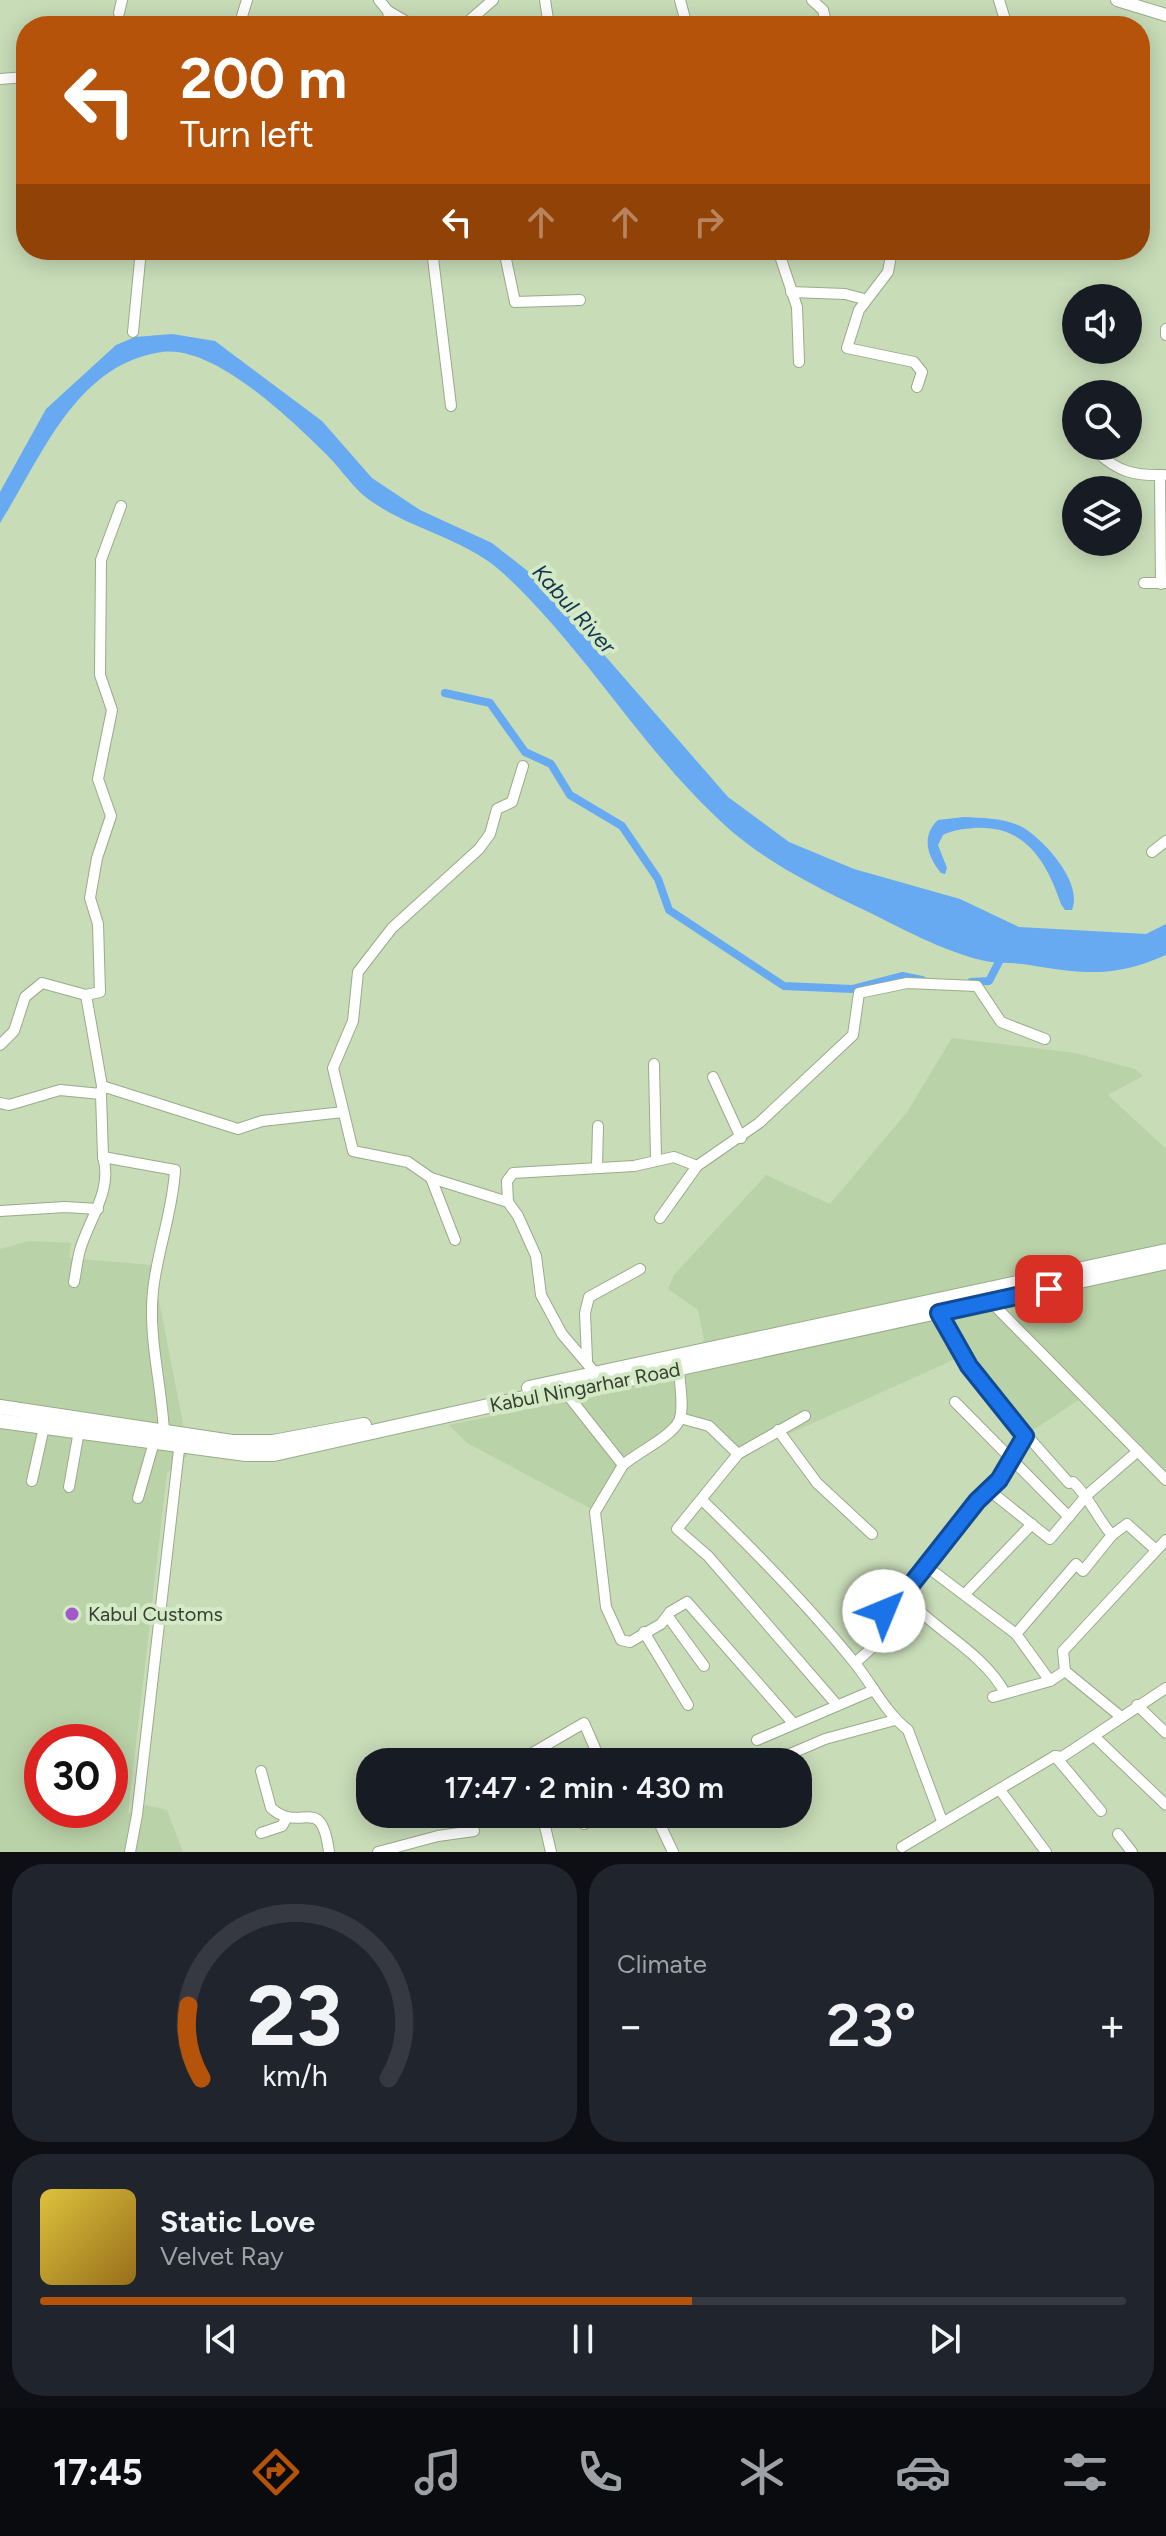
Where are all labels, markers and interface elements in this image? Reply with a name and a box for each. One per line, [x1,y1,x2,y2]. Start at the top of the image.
text: 200 m [180,45,347,112]
icon: left [48,48,152,152]
text: Turn left [180,113,314,156]
icon: left [435,200,479,244]
icon: ahead [519,200,563,244]
icon: ahead [603,200,647,244]
icon: right [687,200,731,244]
map controls [1062,284,1142,556]
button: sound [1062,284,1142,364]
button: search [1062,380,1142,460]
button: layers [1062,476,1142,556]
water label: Kabul River [527,559,622,661]
pin [1015,1255,1083,1323]
icon: arrive [1027,1267,1071,1311]
street label: Kabul Ningarhar Road [488,1357,682,1417]
position arrow [842,1569,926,1653]
place label: Kabul Customs [88,1602,223,1626]
marker: Kabul Customs [63,1605,81,1623]
speed limit sign: 30 [24,1724,128,1828]
text: 17:47 · 2 min · 430 m [444,1769,724,1806]
text: Climate [617,1948,707,1980]
text: 23 [247,1966,342,2066]
text: 23° [827,1989,916,2061]
text: − [617,1999,644,2052]
text: + [1099,1999,1126,2052]
text: km/h [262,2059,327,2093]
text: Static Love [160,2203,315,2240]
text: Velvet Ray [160,2240,284,2272]
icon: previous [199,2317,243,2361]
icon: pause [561,2317,605,2361]
icon: next [923,2317,967,2361]
icon: directions [248,2444,304,2500]
icon: music [410,2444,466,2500]
icon: phone [572,2444,628,2500]
icon: climate [734,2444,790,2500]
icon: car [895,2444,951,2500]
icon: filters [1057,2444,1113,2500]
text: 17:45 [53,2451,143,2494]

